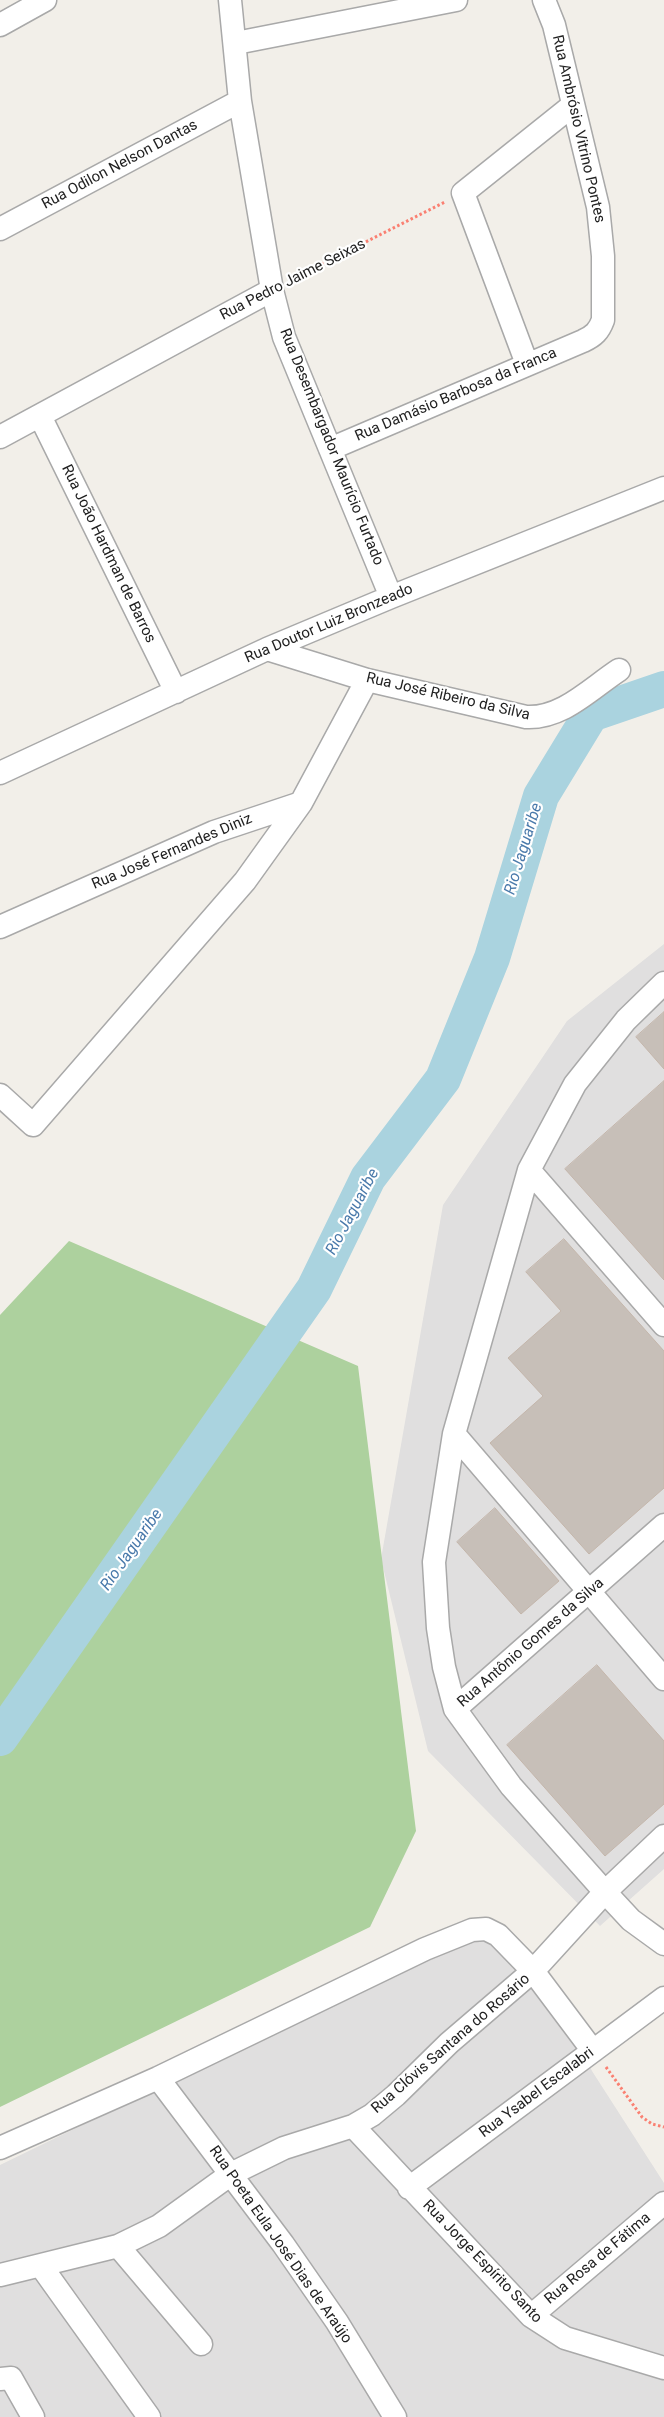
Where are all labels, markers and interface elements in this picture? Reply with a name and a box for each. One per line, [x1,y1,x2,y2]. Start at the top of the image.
street label: Rua Ambrósio Vitrino Pontes [548,33,608,225]
street label: Rua Odilon Nelson Dantas [39,116,201,214]
street label: Rua Pedro Jaime Seixas [217,235,369,325]
street label: Rua Desembargador Maurício Furtado [275,326,387,568]
street label: Rua Damásio Barbosa da Franca [352,344,560,446]
street label: Rua João Hardman de Barros [57,462,159,646]
street label: Rua Doutor Luiz Bronzeado [242,580,416,668]
street label: Rua José Ribeiro da Silva [364,669,532,725]
water label: Rio Jaguaribe [501,801,547,897]
street label: Rua José Fernandes Diniz [89,810,255,894]
water label: Rio Jaguaribe [322,1166,384,1258]
water label: Rio Jaguaribe [97,1506,167,1594]
street label: Rua Antônio Gomes da Silva [454,1574,608,1712]
street label: Rua Clóvis Santana do Rosário [368,1970,534,2118]
street label: Rua Ysabel Escalabri [476,2044,598,2142]
street label: Rua Poeta Eula José Dias de Araújo [205,2143,355,2347]
street label: Rua Jorge Espírito Santo [419,2197,545,2327]
street label: Rua Rosa de Fátima [541,2209,655,2309]

